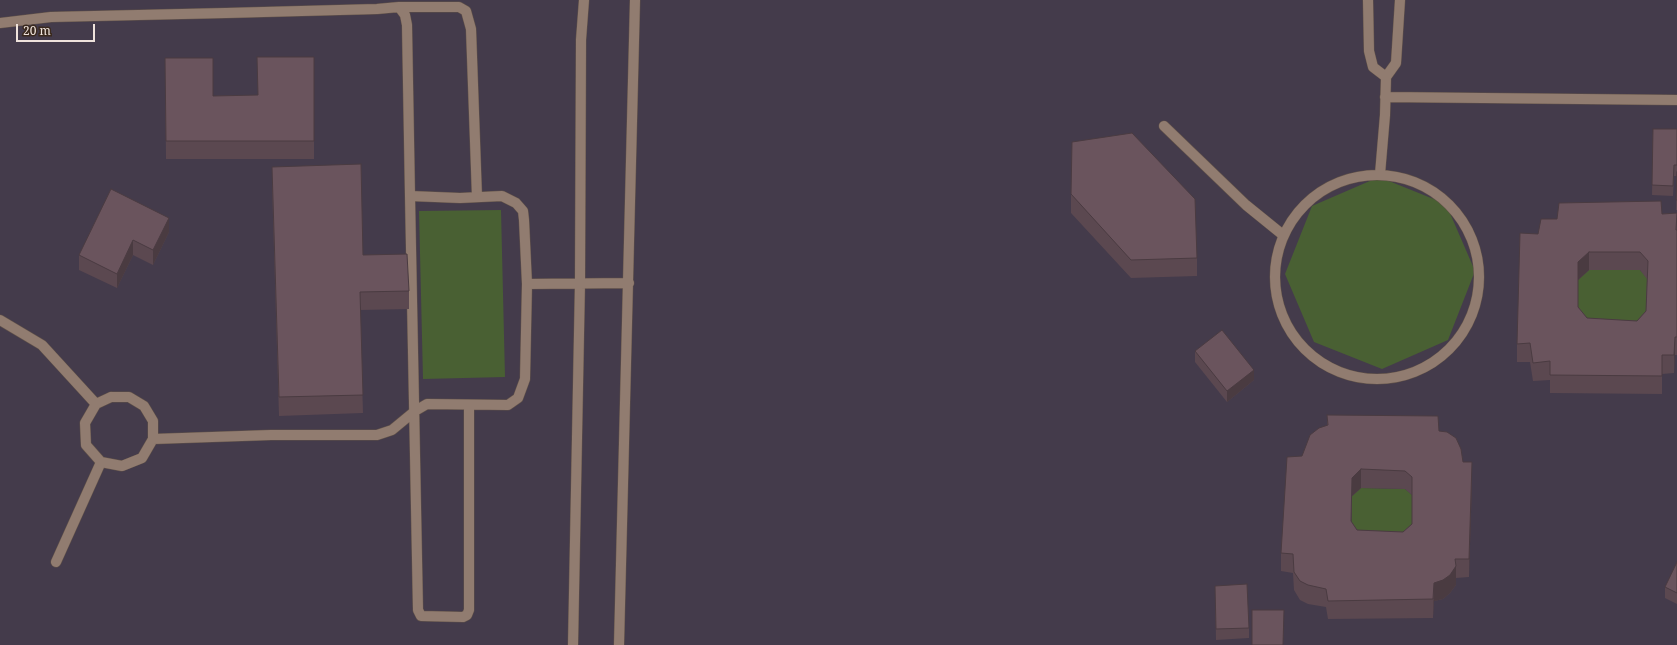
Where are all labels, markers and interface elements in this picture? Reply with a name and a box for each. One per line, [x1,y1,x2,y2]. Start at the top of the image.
scale bar [18,16,97,42]
text: 20 m [23,22,51,39]

